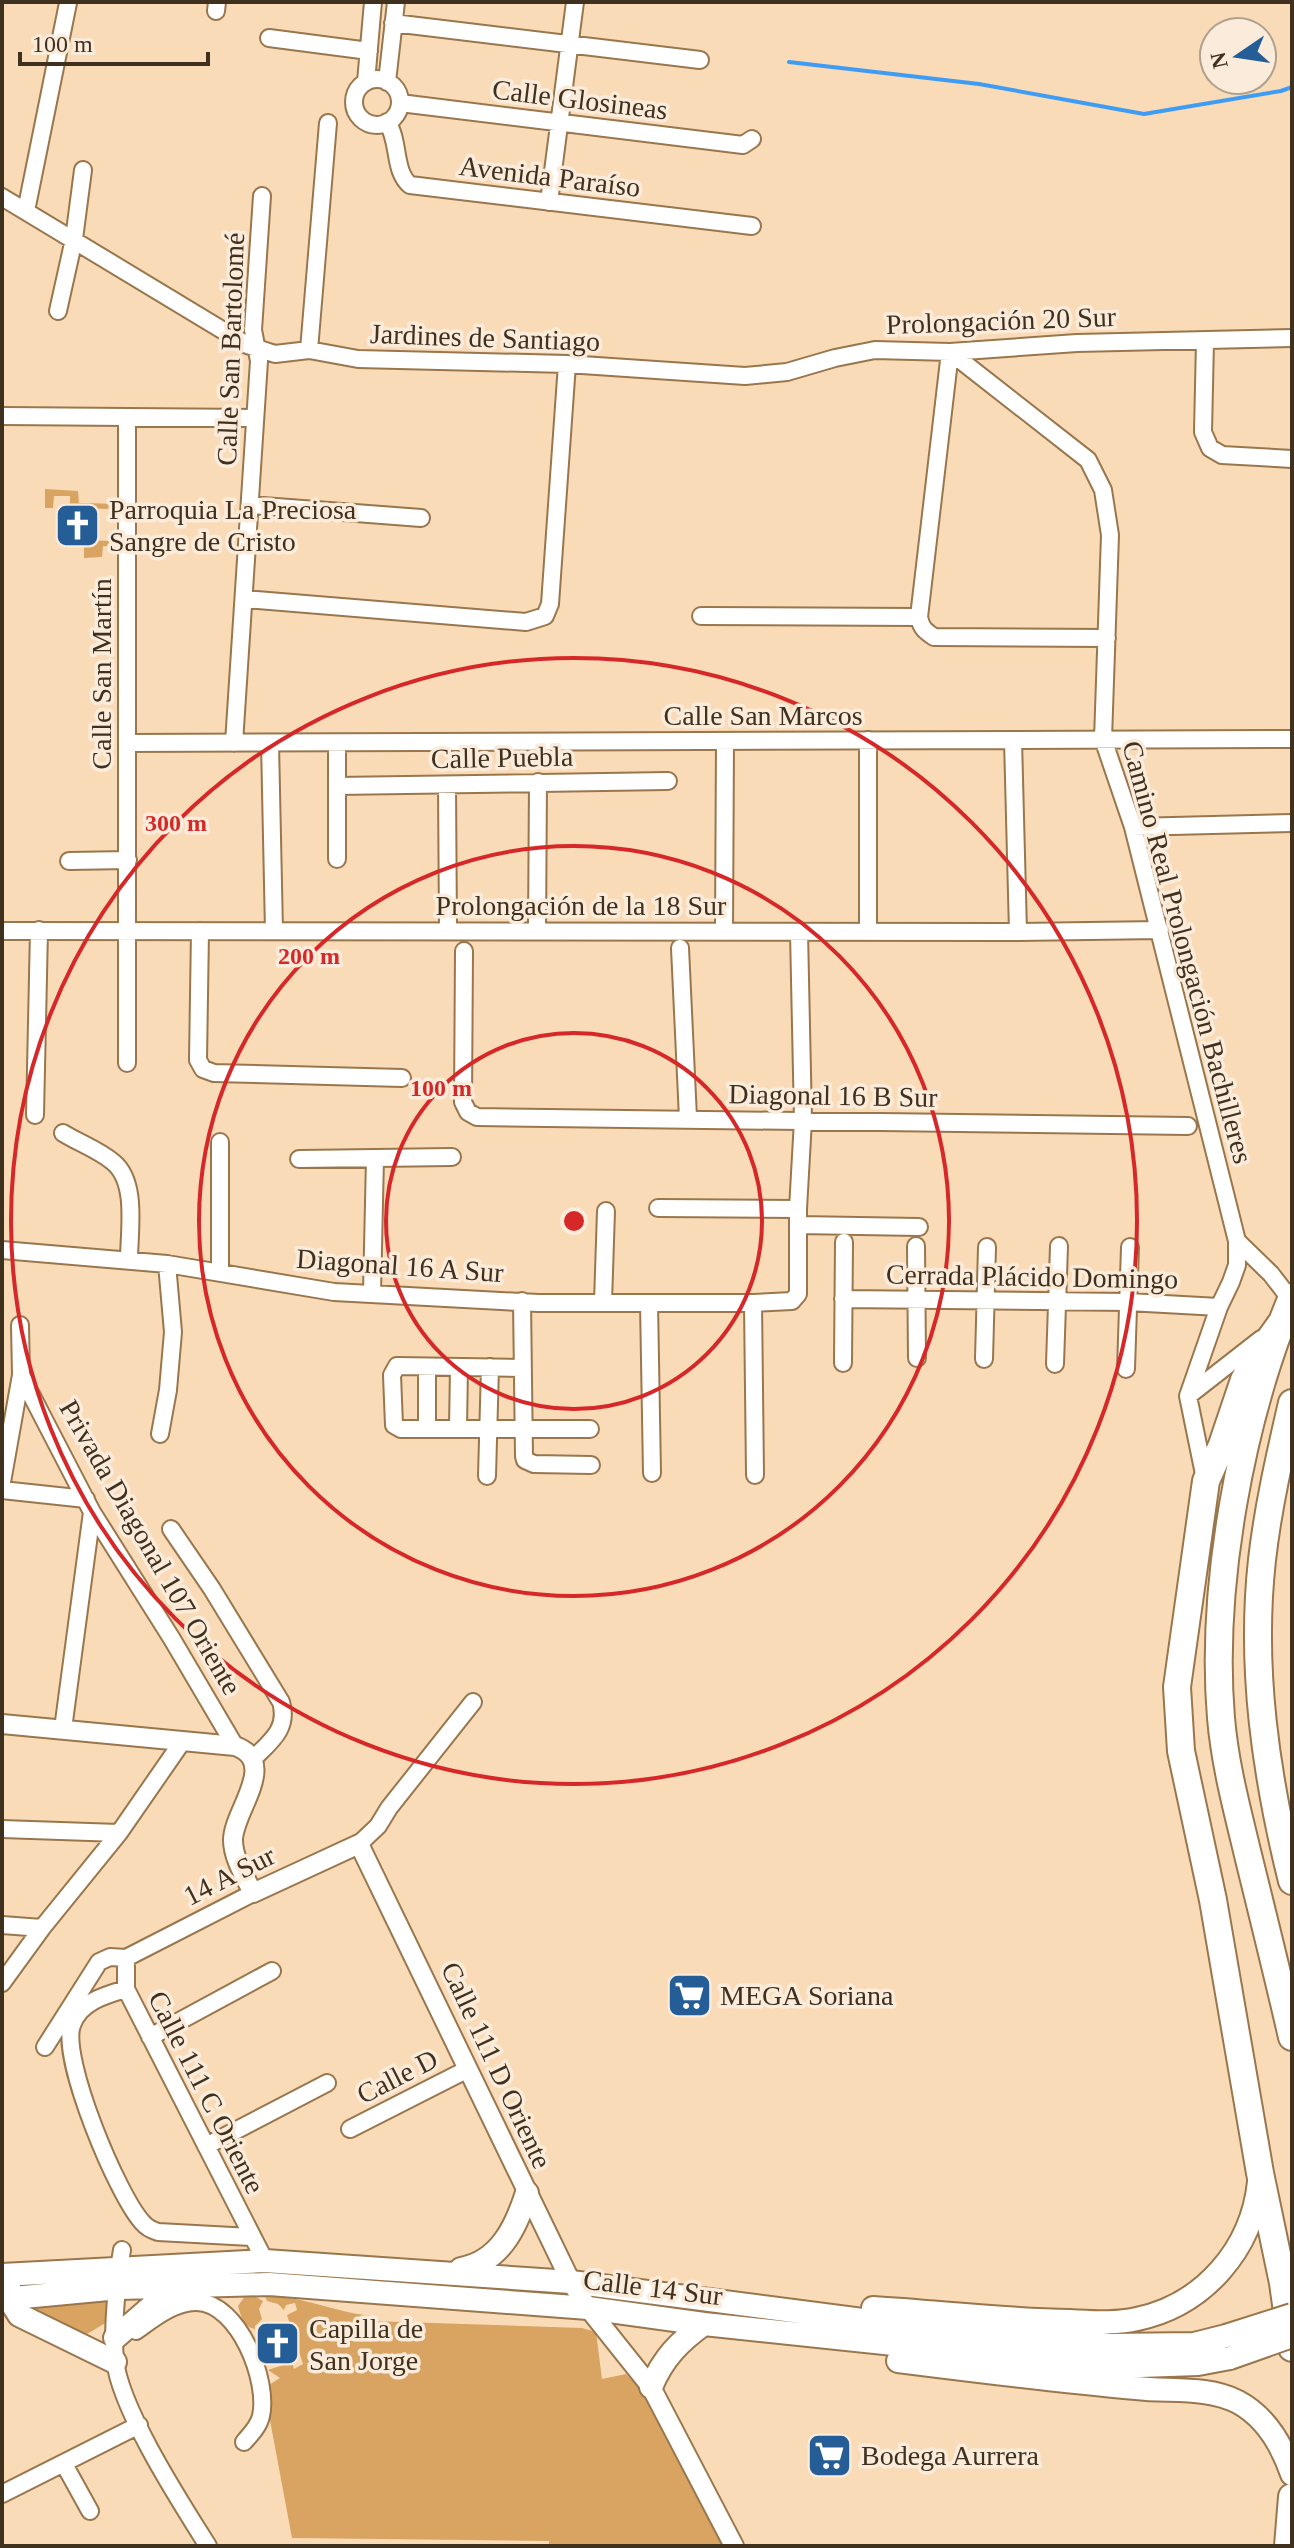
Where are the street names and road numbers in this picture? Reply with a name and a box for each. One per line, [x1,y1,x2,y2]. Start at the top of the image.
street label: Calle Glosineas [490,73,669,126]
street label: Avenida Paraíso [458,150,642,203]
street label: Calle San Bartolomé [211,232,250,466]
street label: Prolongación 20 Sur [885,301,1117,340]
street label: Jardines de Santiago [369,318,601,357]
street label: Calle San Martín [86,578,117,770]
street label: Calle San Marcos [663,700,863,731]
street label: Camino Real Prolongación Bachilleres [1116,737,1259,1167]
street label: Calle Puebla [431,741,574,774]
street label: Prolongación de la 18 Sur [436,890,727,921]
street label: Diagonal 16 B Sur [728,1078,939,1113]
street label: Diagonal 16 A Sur [295,1243,505,1288]
street label: Cerrada Plácido Domingo [886,1258,1178,1295]
street label: Privada Diagonal 107 Oriente [53,1394,248,1700]
street label: 14 A Sur [179,1839,281,1912]
street label: Calle 111 D Oriente [435,1957,558,2173]
street label: Calle 111 C Oriente [142,1986,271,2198]
street label: Calle D [352,2043,443,2110]
street label: Calle 14 Sur [582,2264,725,2311]

